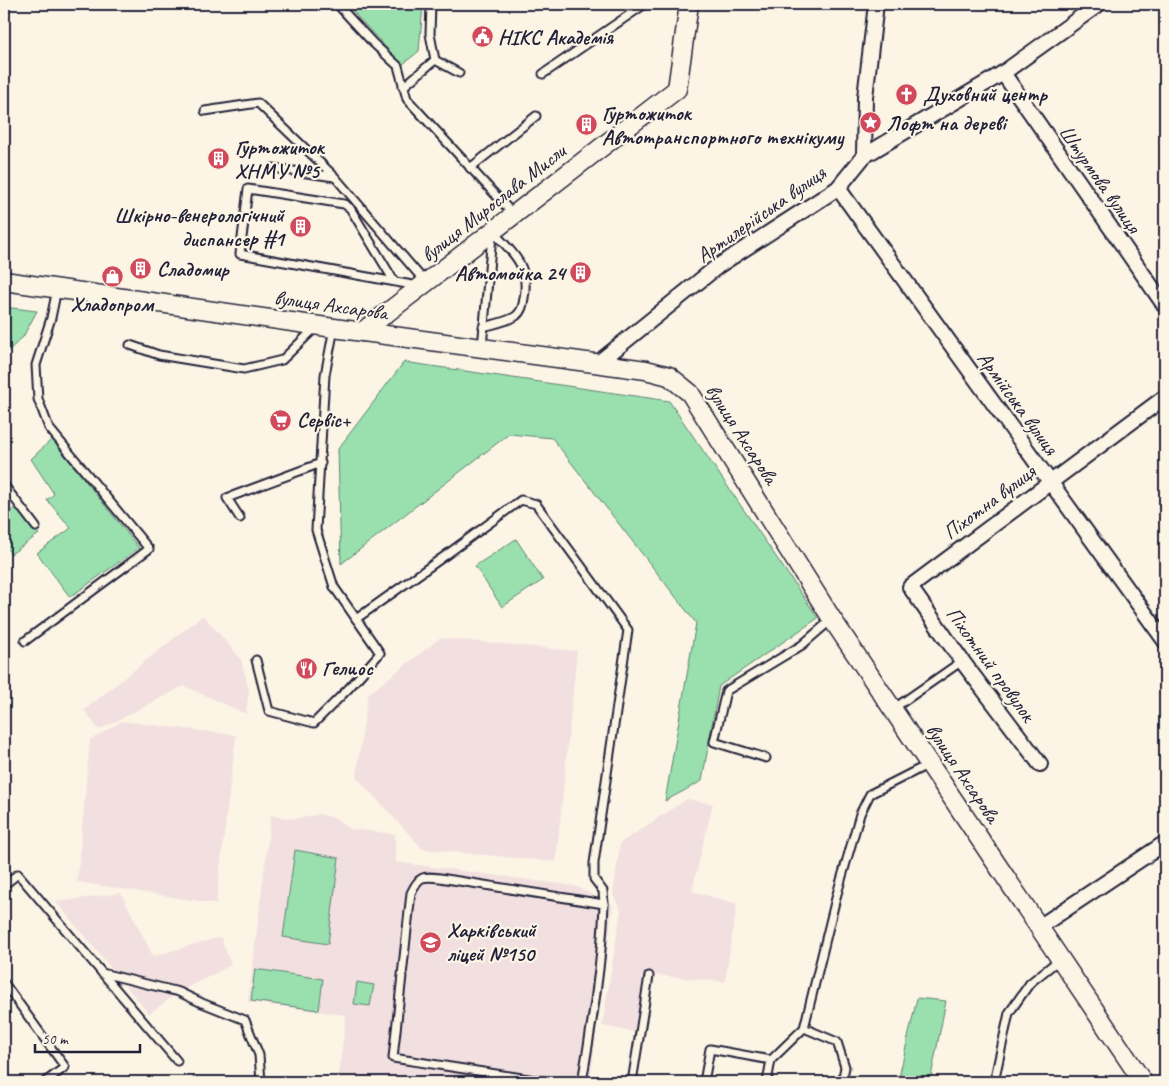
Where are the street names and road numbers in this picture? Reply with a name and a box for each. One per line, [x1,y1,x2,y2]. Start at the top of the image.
street label: Штурмова вулиця [1053,120,1148,239]
street label: вулиця Мирослава Мисли [415,137,573,268]
street label: Артилерійська вулиця [691,159,832,268]
street label: вулиця Ахсарова [273,284,392,326]
street label: Армійська вулиця [972,346,1065,461]
street label: вулиця Ахсарова [700,379,785,491]
street label: Піхотна вулиця [938,458,1041,545]
street label: Піхотний провулок [941,602,1043,728]
street label: вулиця Ахсарова [920,718,1007,830]

